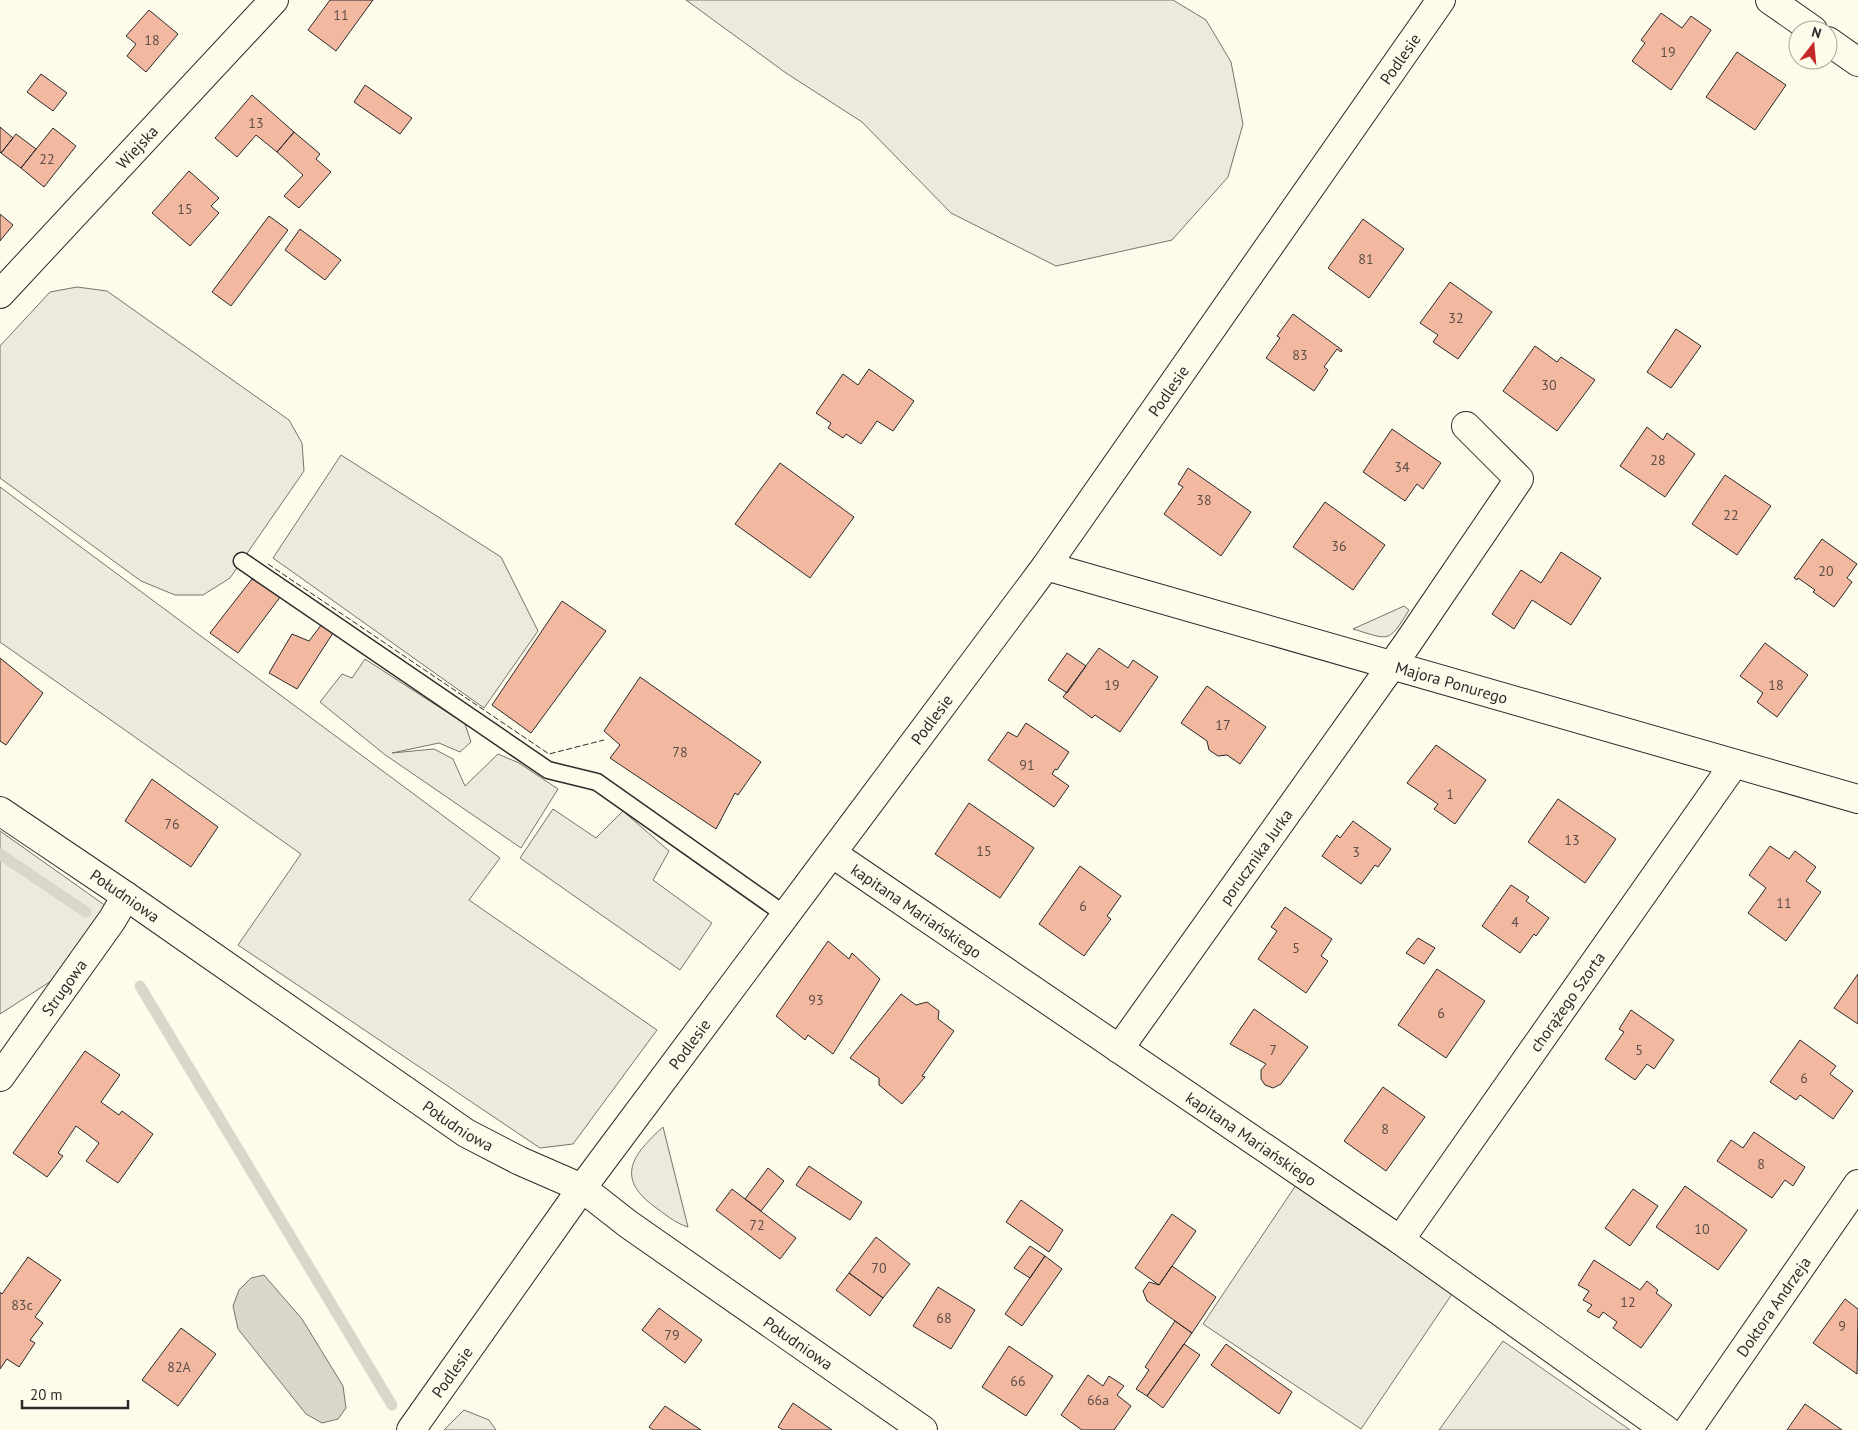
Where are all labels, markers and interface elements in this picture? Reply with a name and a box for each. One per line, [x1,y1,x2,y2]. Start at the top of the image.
house number: 11 [333,6,349,24]
north arrow [1788,20,1838,70]
text: N [1810,23,1823,42]
street label: Podlesie [1375,29,1425,88]
house number: 18 [144,31,160,49]
house number: 19 [1660,43,1676,61]
house number: 13 [248,114,264,132]
street label: Wiejska [112,121,162,173]
house number: 22 [39,150,55,168]
house number: 15 [177,200,193,218]
house number: 81 [1358,250,1374,268]
house number: 32 [1448,309,1464,327]
house number: 83 [1292,346,1308,364]
street label: Podlesie [1144,361,1193,420]
house number: 30 [1541,376,1557,394]
house number: 28 [1650,451,1666,469]
house number: 34 [1394,458,1410,476]
house number: 38 [1196,491,1212,509]
house number: 22 [1723,506,1739,524]
house number: 36 [1331,537,1347,555]
house number: 20 [1818,562,1834,580]
street label: Majora Ponurego [1393,657,1510,708]
house number: 19 [1104,676,1120,694]
house number: 18 [1768,676,1784,694]
street label: Podlesie [906,690,957,748]
house number: 17 [1215,716,1231,734]
house number: 78 [672,743,688,761]
house number: 91 [1019,756,1035,774]
house number: 1 [1446,785,1454,803]
street label: porucznika Jurka [1215,805,1297,908]
house number: 76 [164,815,180,833]
house number: 13 [1564,831,1580,849]
house number: 15 [976,842,992,860]
house number: 3 [1352,843,1360,861]
street label: kapitana Mariańskiego [847,859,986,962]
street label: Południowa [86,865,164,927]
house number: 11 [1776,894,1792,912]
house number: 6 [1079,897,1087,915]
house number: 4 [1511,913,1519,931]
house number: 5 [1292,939,1300,957]
street label: chorążego Szorta [1525,948,1609,1056]
street label: Strugowa [37,955,91,1020]
house number: 93 [808,991,824,1009]
house number: 6 [1437,1004,1445,1022]
street label: Podlesie [664,1015,715,1073]
house number: 7 [1269,1041,1277,1059]
house number: 5 [1635,1041,1643,1059]
house number: 6 [1800,1069,1808,1087]
street label: kapitana Mariańskiego [1182,1087,1320,1190]
street label: Południowa [419,1096,497,1155]
house number: 8 [1381,1120,1389,1138]
house number: 8 [1757,1155,1765,1173]
house number: 72 [749,1216,765,1234]
house number: 10 [1694,1220,1710,1238]
street label: Doktora Andrzeja [1732,1253,1815,1360]
house number: 70 [871,1259,887,1277]
house number: 12 [1620,1293,1636,1311]
house number: 83c [11,1296,33,1314]
house number: 68 [936,1309,952,1327]
street label: Południowa [760,1312,837,1374]
house number: 9 [1838,1317,1846,1335]
house number: 79 [664,1326,680,1344]
street label: Podlesie [427,1343,477,1401]
house number: 82A [167,1358,192,1376]
house number: 66 [1010,1372,1026,1390]
scale bar [22,1378,129,1410]
text: 20 m [30,1385,63,1404]
house number: 66a [1087,1391,1109,1409]

